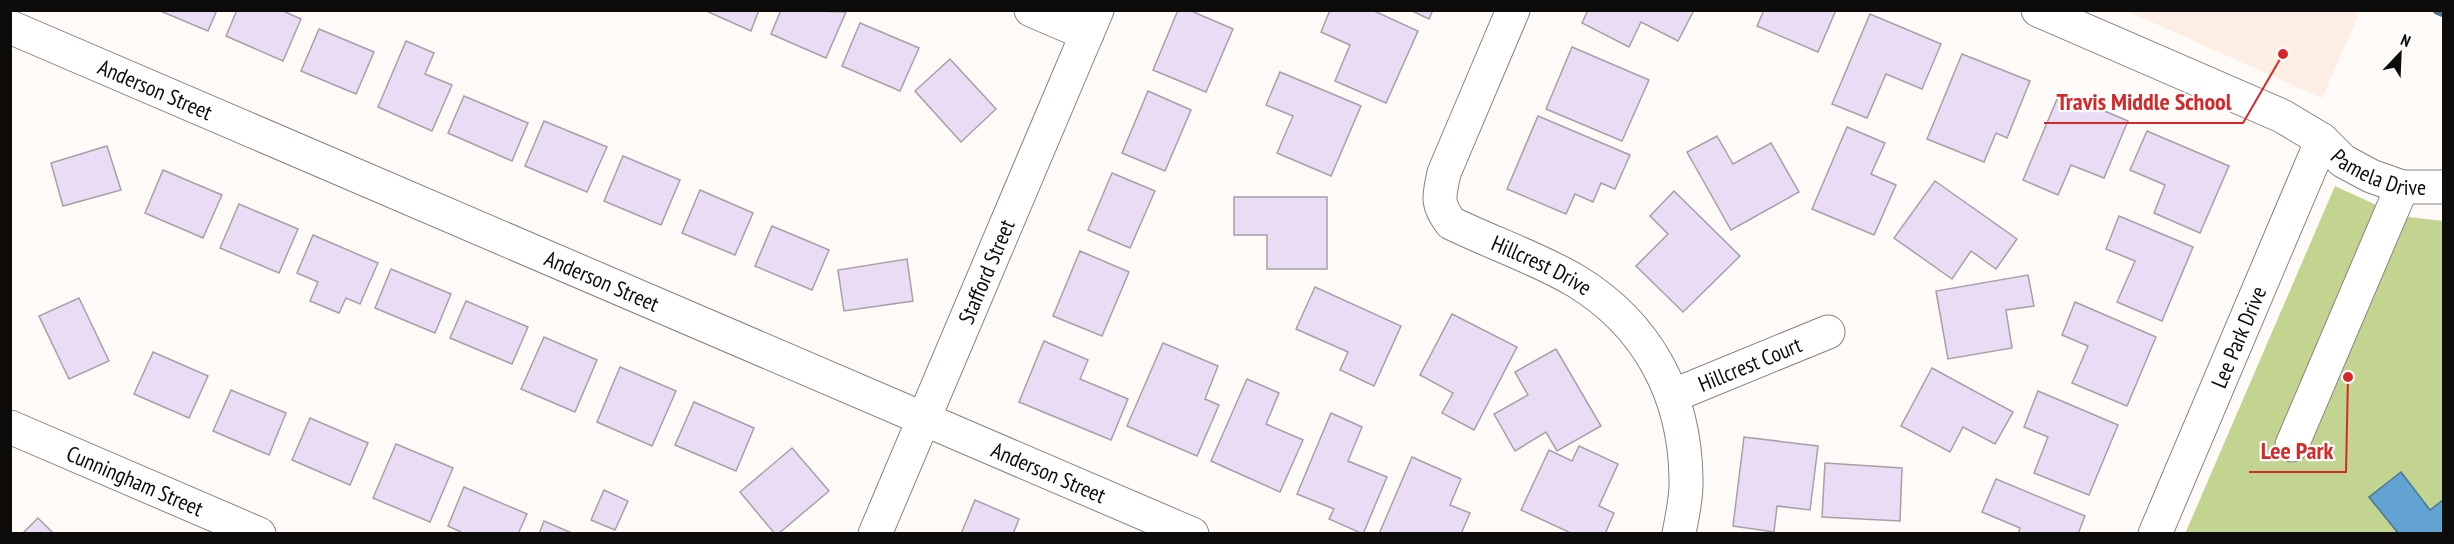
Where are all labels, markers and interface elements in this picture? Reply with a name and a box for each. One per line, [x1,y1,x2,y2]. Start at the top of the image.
north arrow [2370,24,2430,84]
text: N [2398,29,2414,51]
street label: Anderson Street [94,52,217,126]
callout: Travis Middle School [2044,81,2243,123]
text: Travis Middle School [2056,86,2232,117]
street label: Pamela Drive [2325,143,2426,201]
street label: Stafford Street [952,215,1021,328]
street label: Hillcrest Drive [1487,229,1597,301]
street label: Anderson Street [540,244,663,318]
street label: Lee Park Drive [2205,282,2272,392]
street label: Hillcrest Court [1694,330,1806,398]
callout: Lee Park [2249,430,2346,472]
text: Lee Park [2261,435,2333,466]
street label: Anderson Street [987,436,1110,509]
street label: Cunningham Street [62,439,207,522]

